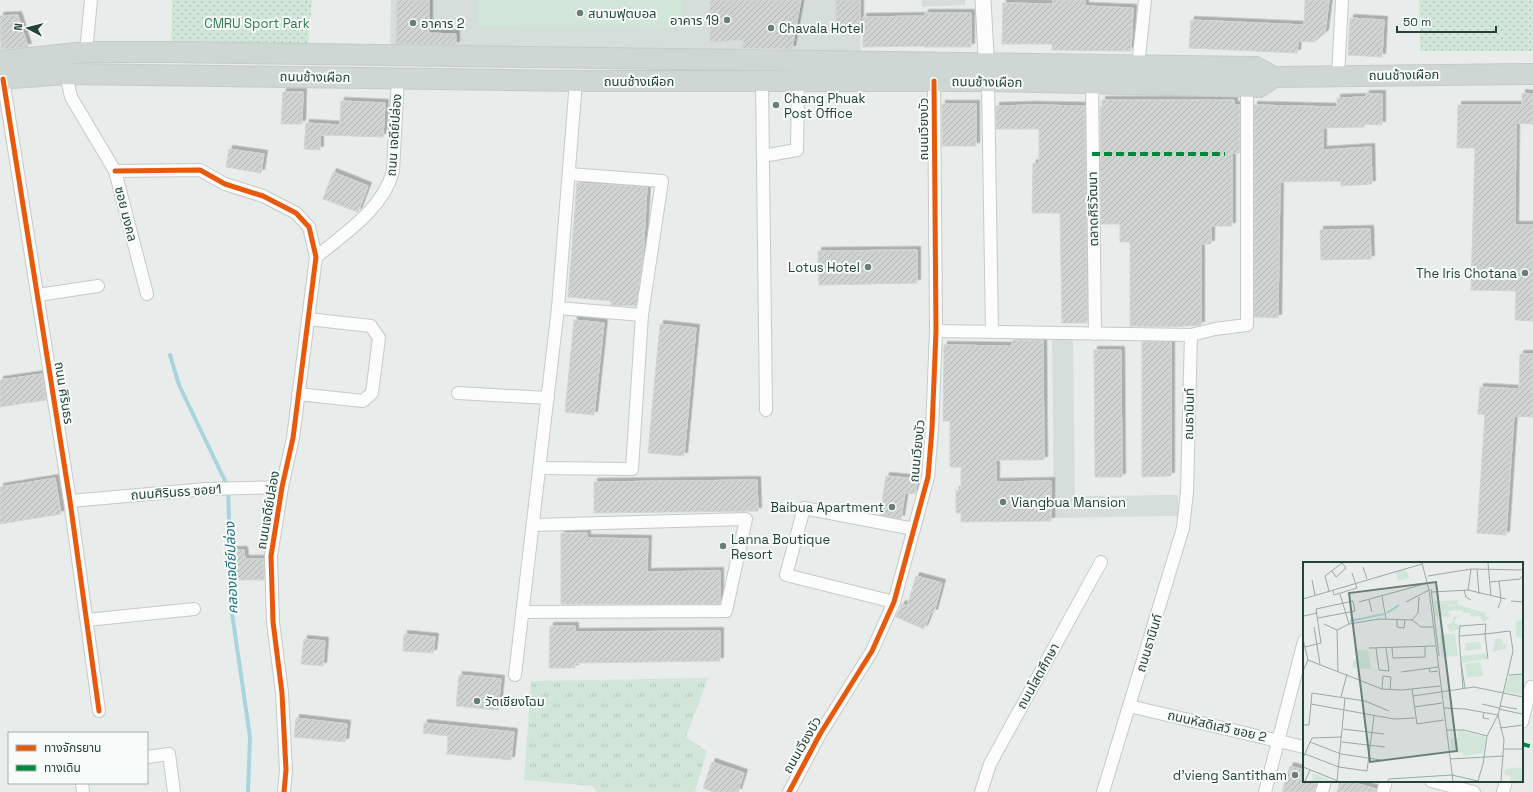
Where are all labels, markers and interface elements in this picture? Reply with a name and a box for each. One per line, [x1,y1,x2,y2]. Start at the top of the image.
place label: สนามฟุตบอล [588,5,657,22]
north arrow [8,8,48,48]
marker: สนามฟุตบอล [575,8,585,18]
scale bar [1397,8,1496,34]
place label: อาคาร 19 [670,12,719,29]
text: 50 m [1403,14,1431,30]
park label: CMRU Sport Park [204,15,310,32]
place label: อาคาร 2 [421,15,465,32]
marker: อาคาร 19 [722,15,732,25]
marker: อาคาร 2 [408,18,418,28]
place label: Chavala Hotel [779,20,864,37]
text: N [11,22,25,31]
marker: Chavala Hotel [766,23,776,33]
street label: ถนนช้างเผือก [1369,66,1439,84]
street label: ถนนช้างเผือก [280,68,350,86]
street label: ถนนช้างเผือก [604,73,674,90]
street label: ถนนช้างเผือก [952,73,1022,91]
place label: Chang Phuak Post Office [784,90,866,122]
street label: ถนน เจดีย์ปล่อง [383,93,405,177]
street label: ถนนเวียงบัว [915,98,932,160]
marker: Chang Phuak Post Office [771,100,781,110]
street label: ตลาดศิริวัฒนา [1084,171,1102,247]
street label: ซอย มงคล [111,185,141,243]
place label: Lotus Hotel [788,259,860,276]
marker: Lotus Hotel [863,262,873,272]
place label: The Iris Chotana [1416,265,1518,282]
marker: The Iris Chotana [1520,268,1530,278]
street label: ถนน ศิรินธร [51,361,77,425]
street label: ถนธานินท์ [1180,388,1198,440]
street label: ถนนเวียงบัว [905,419,929,483]
street label: ถนนเจดีย์ปล่อง [253,469,283,551]
street label: ถนนศิรินธร ซอย1 [130,480,222,504]
place label: Viangbua Mansion [1011,494,1126,511]
marker: Viangbua Mansion [998,497,1008,507]
place label: Baibua Apartment [770,499,884,516]
marker: Baibua Apartment [887,502,897,512]
water label: คลองเจดีย์ปล่อง [220,520,242,614]
place label: Lanna Boutique Resort [731,531,830,563]
marker: Lanna Boutique Resort [718,541,728,551]
inset map [1303,562,1523,782]
street label: ถนนธานินท์ [1132,612,1166,674]
street label: ถนนโสตศึกษา [1013,640,1063,712]
place label: วัดเชียงโฉม [485,693,545,710]
marker: วัดเชียงโฉม [472,696,482,706]
street label: ถนนหัสดิเสวี ซอย 2 [1166,706,1268,746]
street label: ถนนเวียงบัว [779,714,825,776]
legend [8,732,148,784]
text: ทางจักรยาน [44,740,101,756]
text: ทางเดิน [44,760,81,776]
place label: d'vieng Santitham [1173,767,1287,784]
marker: d'vieng Santitham [1290,770,1300,780]

